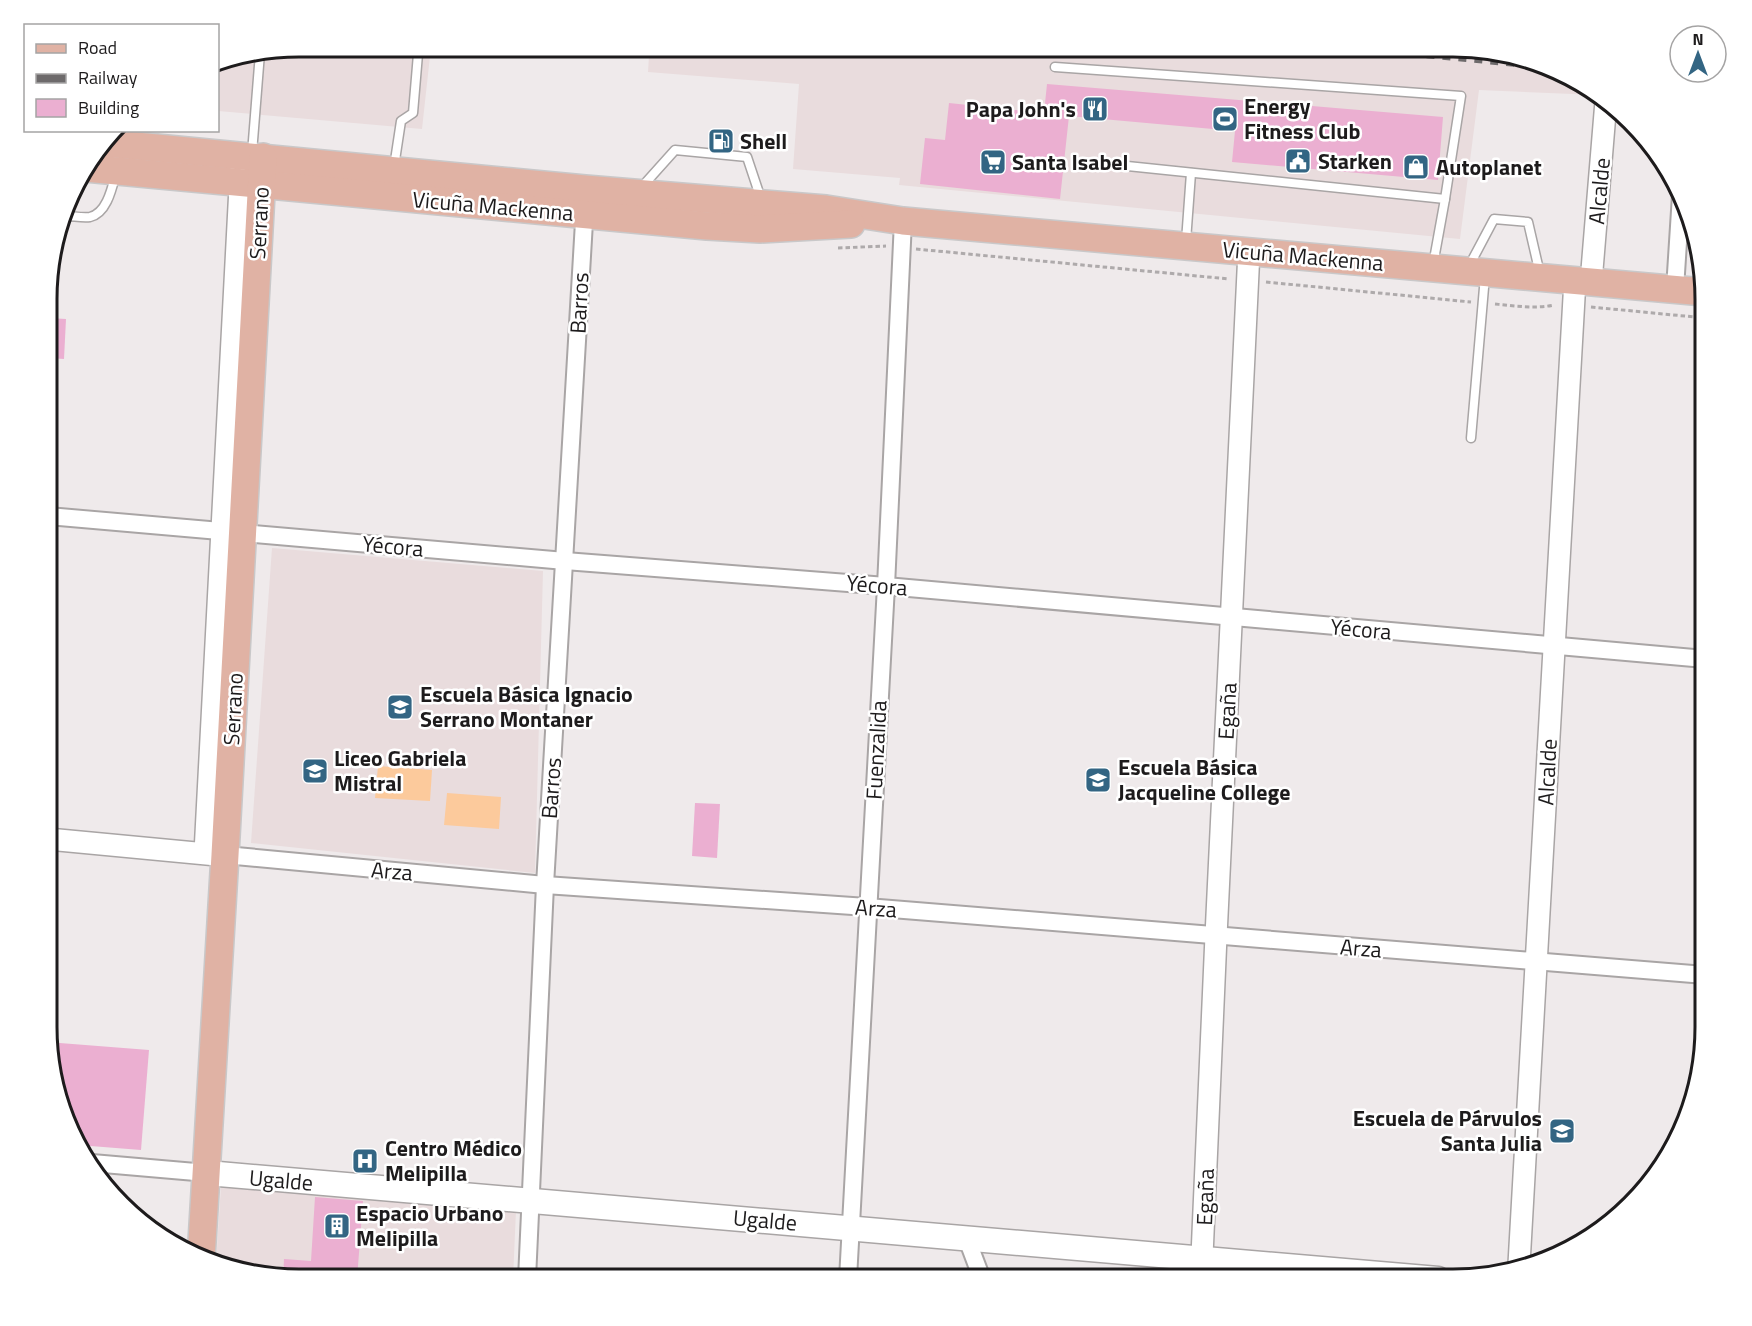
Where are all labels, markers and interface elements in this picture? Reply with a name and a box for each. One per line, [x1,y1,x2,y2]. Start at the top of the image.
legend [24,24,219,132]
north arrow [1668,24,1728,84]
text: N [1692,27,1704,51]
text: Road [78,34,117,61]
text: Railway [78,64,138,91]
place label: Energy Fitness Club [1244,89,1360,148]
place label: Papa John's [966,92,1076,126]
text: Building [78,94,139,121]
restaurant icon: Papa John's [1080,94,1110,124]
sports icon: Energy Fitness Club [1210,104,1240,134]
place label: Shell [740,124,787,158]
fuel station icon: Shell [706,126,736,156]
place label: Starken [1318,144,1392,178]
place label: Santa Isabel [1012,145,1129,179]
public building icon: Starken [1283,146,1313,176]
supermarket icon: Santa Isabel [978,147,1008,177]
place label: Autoplanet [1436,150,1542,184]
shop icon: Autoplanet [1401,152,1431,182]
street label: Alcalde [1579,156,1619,226]
street label: Vicuña Mackenna [411,182,575,230]
street label: Serrano [240,186,278,260]
street label: Vicuña Mackenna [1221,232,1385,280]
street label: Barros [560,271,598,335]
street label: Yécora [361,526,425,566]
street label: Yécora [845,565,909,605]
street label: Yécora [1329,609,1393,649]
street label: Serrano [214,672,252,746]
place label: Escuela Básica Ignacio Serrano Montaner [420,677,633,736]
street label: Egaña [1209,682,1245,740]
school or university icon: Escuela Básica Ignacio Serrano Montaner [385,692,415,722]
street label: Fuenzalida [856,699,896,801]
street label: Alcalde [1528,738,1566,806]
place label: Liceo Gabriela Mistral [334,741,466,800]
place label: Escuela Básica Jacqueline College [1118,750,1290,809]
school or university icon: Liceo Gabriela Mistral [300,756,330,786]
street label: Barros [532,756,570,820]
school or university icon: Escuela Básica Jacqueline College [1083,765,1113,795]
street label: Arza [370,852,414,890]
street label: Arza [854,890,898,926]
street label: Arza [1339,929,1383,967]
place label: Escuela de Párvulos Santa Julia [1353,1101,1542,1160]
school or university icon: Escuela de Párvulos Santa Julia [1547,1116,1577,1146]
place label: Centro Médico Melipilla [385,1131,522,1190]
hospital icon: Centro Médico Melipilla [350,1146,380,1176]
street label: Ugalde [248,1160,314,1200]
street label: Egaña [1187,1168,1223,1226]
place label: Espacio Urbano Melipilla [356,1196,503,1255]
street label: Ugalde [732,1200,798,1240]
building icon: Espacio Urbano Melipilla [322,1211,352,1241]

